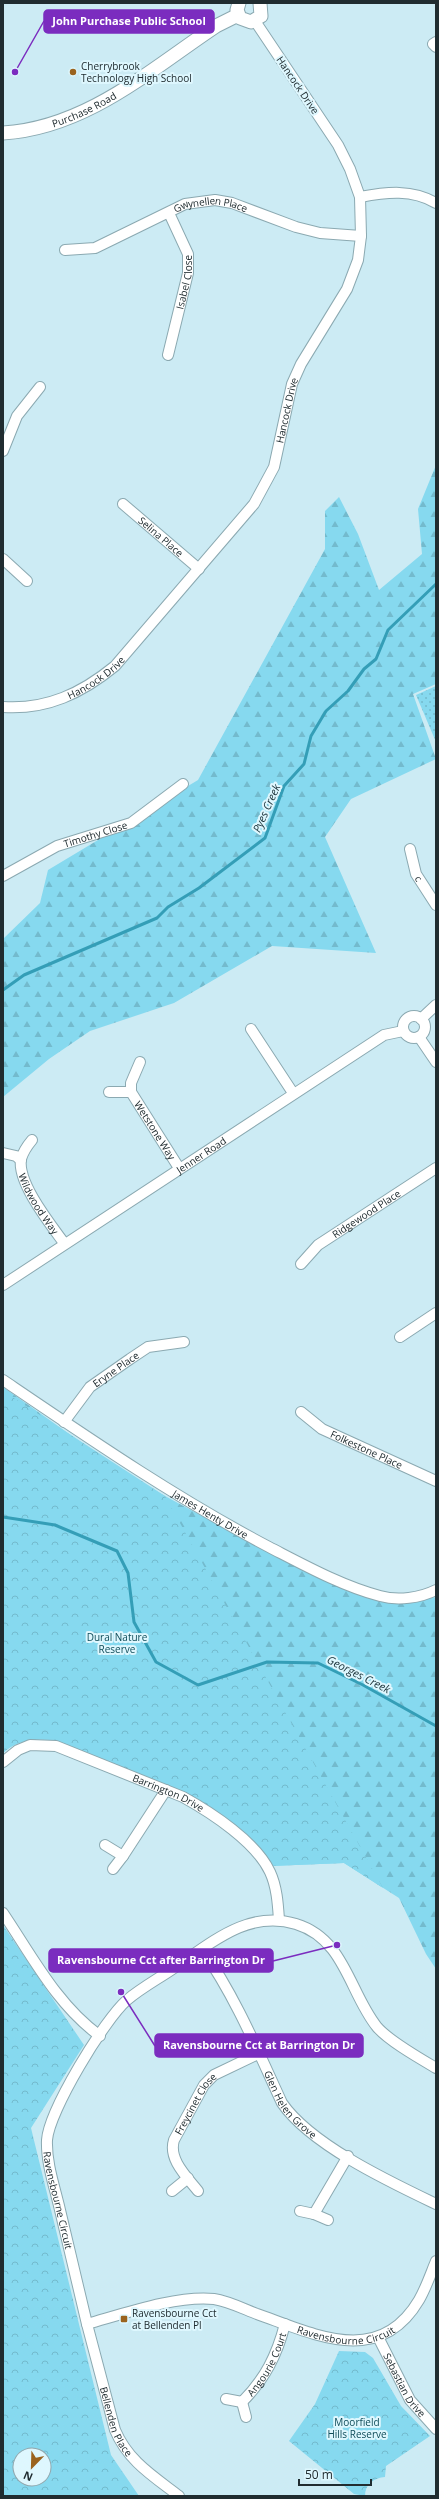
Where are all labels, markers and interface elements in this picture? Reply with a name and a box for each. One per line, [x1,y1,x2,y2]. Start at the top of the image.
callout: John Purchase Public School [44,10,214,33]
text: John Purchase Public School [51,13,206,28]
street label: Hancock Drive [273,53,323,117]
place label: Cherrybrook Technology High School [81,59,192,85]
marker: Cherrybrook Technology High School [68,67,78,77]
street label: Purchase Road [50,88,119,130]
street label: Gwynellen Place [171,193,250,216]
street label: Isabel Close [172,254,195,311]
street label: Hancock Drive [272,375,301,444]
street label: Selina Place [136,513,187,560]
street label: Hancock Drive [65,653,128,702]
water label: Pyes Creek [249,781,284,835]
street label: Timothy Close [62,817,129,851]
street label: c [412,873,426,884]
street label: Wetstone Way [131,1098,179,1163]
street label: Jenner Road [173,1134,229,1177]
street label: Wildwood Way [15,1171,63,1238]
street label: Ridgewood Place [329,1186,403,1241]
street label: Eryne Place [90,1348,142,1390]
street label: Folkestone Place [328,1427,405,1472]
street label: James Henty Drive [169,1486,251,1542]
park label: Dural Nature Reserve [87,1630,148,1656]
water label: Georges Creek [325,1652,394,1697]
street label: Barrington Drive [131,1771,207,1815]
callout: Ravensbourne Cct after Barrington Dr [49,1949,273,1972]
text: Ravensbourne Cct after Barrington Dr [57,1952,265,1967]
callout: Ravensbourne Cct at Barrington Dr [155,2034,363,2057]
text: Ravensbourne Cct at Barrington Dr [163,2037,355,2052]
street label: Glen Helen Grove [261,2068,320,2142]
street label: Freycinet Close [171,2069,220,2137]
street label: Ravensbourne Circuit [40,2151,76,2251]
place label: Ravensbourne Cct at Bellenden Pl [132,2306,217,2332]
marker: Ravensbourne Cct at Bellenden Pl [119,2314,129,2324]
street label: Ravensbourne Circuit [295,2322,398,2347]
street label: Angourie Court [244,2330,289,2399]
street label: Sebastian Drive [380,2351,429,2420]
street label: Bellenden Place [97,2385,136,2460]
park label: Moorfield Hills Reserve [327,2415,387,2441]
north arrow [12,2447,52,2487]
scale bar [299,2461,371,2487]
text: 50 m [305,2466,333,2483]
text: N [21,2468,35,2485]

